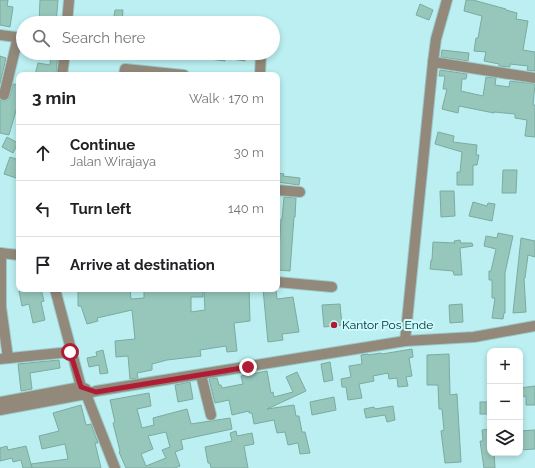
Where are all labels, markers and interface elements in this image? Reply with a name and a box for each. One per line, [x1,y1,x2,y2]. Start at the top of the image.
search box [16,16,280,60]
icon: search [30,27,52,49]
text: Search here [62,29,145,47]
text: 3 min [32,88,76,108]
text: Walk · 170 m [189,91,264,106]
text: Continue [70,136,135,154]
icon: ahead [32,142,54,164]
text: 30 m [234,145,264,160]
text: Jalan Wirajaya [70,154,156,169]
icon: left [32,198,54,220]
text: Turn left [70,200,131,218]
text: 140 m [228,201,264,216]
icon: arrive [32,254,54,276]
text: Arrive at destination [70,256,215,274]
place label: Kantor Pos Ende [342,318,433,332]
marker: Kantor Pos Ende [329,320,339,330]
route start [61,343,79,361]
map controls [487,348,523,456]
button: + [487,348,523,384]
route end [239,358,257,376]
button: − [487,384,523,420]
button: layers [487,420,523,456]

